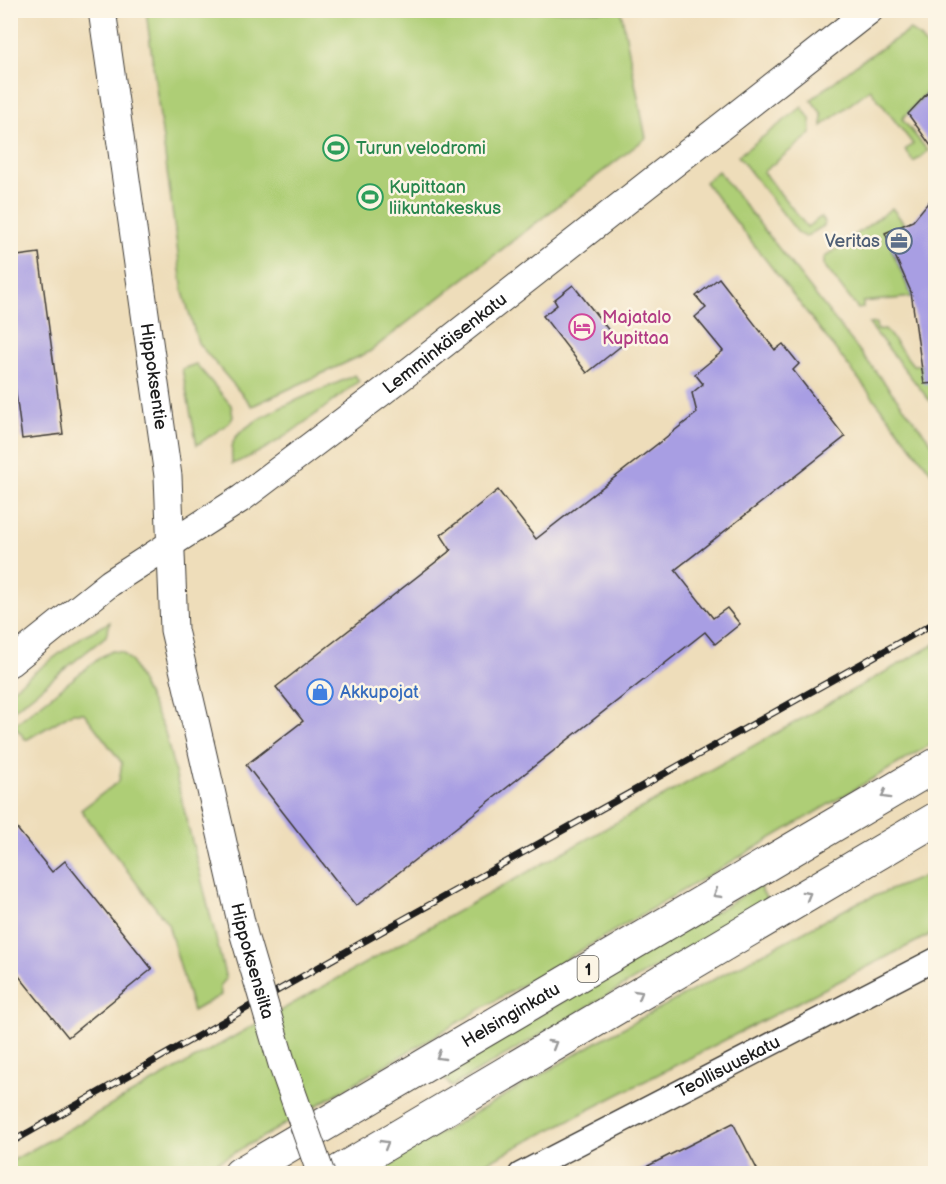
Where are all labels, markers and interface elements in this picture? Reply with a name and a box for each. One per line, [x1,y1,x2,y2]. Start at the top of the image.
sports icon: Turun velodromi [321,133,351,163]
place label: Turun velodromi [356,138,486,159]
place label: Kupittaan liikuntakeskus [389,177,501,219]
sports icon: Kupittaan liikuntakeskus [355,182,385,212]
office icon: Veritas [884,226,914,256]
place label: Veritas [825,231,880,252]
street label: Lemminkäisenkatu [379,289,511,399]
place label: Majatalo Kupittaa [602,307,671,349]
hotel icon: Majatalo Kupittaa [567,312,597,342]
street label: Hippoksentie [135,322,171,431]
shop icon: Akkupojat [305,677,335,707]
place label: Akkupojat [340,682,419,703]
one-way arrow [881,788,891,799]
one-way arrow [713,886,723,898]
one-way arrow [801,890,811,902]
street label: Hippoksensilta [226,901,278,1021]
road number: 1 [578,956,598,982]
street label: Helsinginkatu [458,978,564,1052]
one-way arrow [633,989,643,1001]
street label: Teollisuuskatu [673,1031,784,1103]
one-way arrow [547,1040,557,1052]
one-way arrow [436,1048,446,1060]
one-way arrow [379,1139,389,1151]

